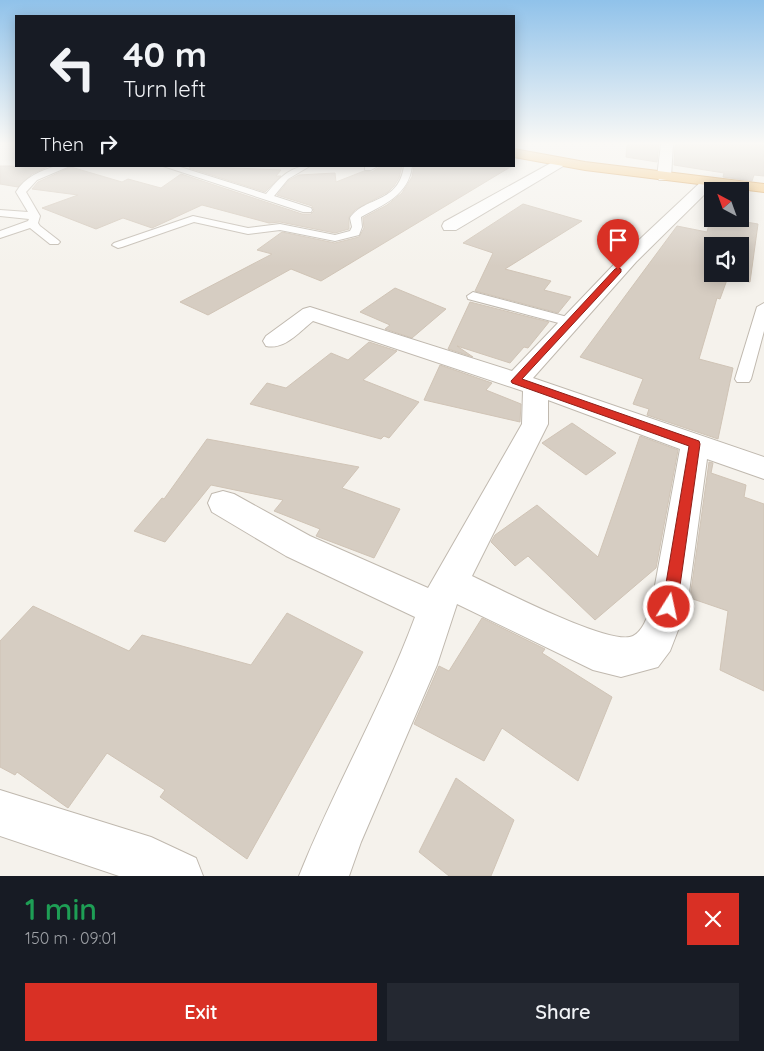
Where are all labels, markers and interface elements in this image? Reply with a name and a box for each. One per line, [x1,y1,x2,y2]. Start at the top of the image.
text: 40 m [123,32,207,76]
icon: left [40,35,105,100]
text: Turn left [123,75,206,103]
icon: right [94,130,122,158]
text: Then [40,132,84,156]
north arrow [704,182,749,228]
map controls [704,182,749,282]
pin [597,219,639,270]
icon: arrive [604,226,632,254]
button: sound [704,237,749,282]
position arrow [642,580,694,632]
text: 1 min [25,890,97,928]
button: close [687,893,739,945]
text: 150 m · 09:01 [25,928,117,948]
button: Exit [25,983,377,1041]
button: Share [387,983,739,1041]

